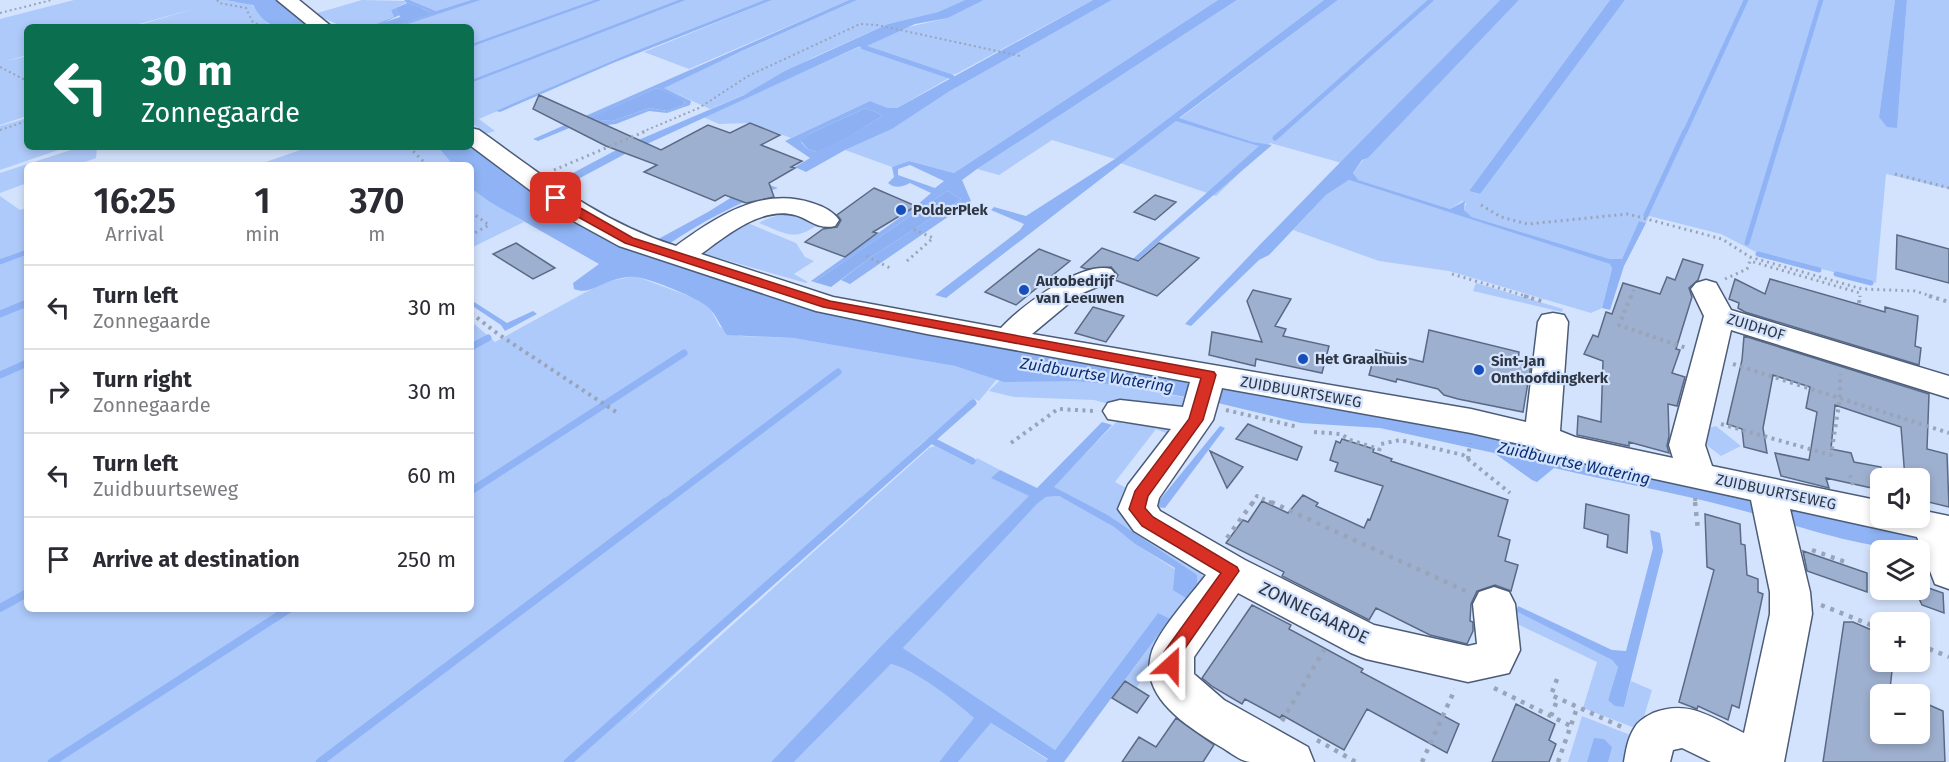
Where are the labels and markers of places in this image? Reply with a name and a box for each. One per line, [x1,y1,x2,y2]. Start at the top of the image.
pin [530,172,581,223]
place label: PolderPlek [913,201,988,219]
marker: PolderPlek [894,203,908,217]
place label: Autobedrijf van Leeuwen [1035,272,1124,307]
marker: Autobedrijf van Leeuwen [1017,283,1031,297]
place label: Het Graalhuis [1315,350,1407,368]
marker: Het Graalhuis [1296,352,1310,366]
place label: Sint-Jan Onthoofdingkerk [1491,352,1609,387]
marker: Sint-Jan Onthoofdingkerk [1472,363,1486,377]

